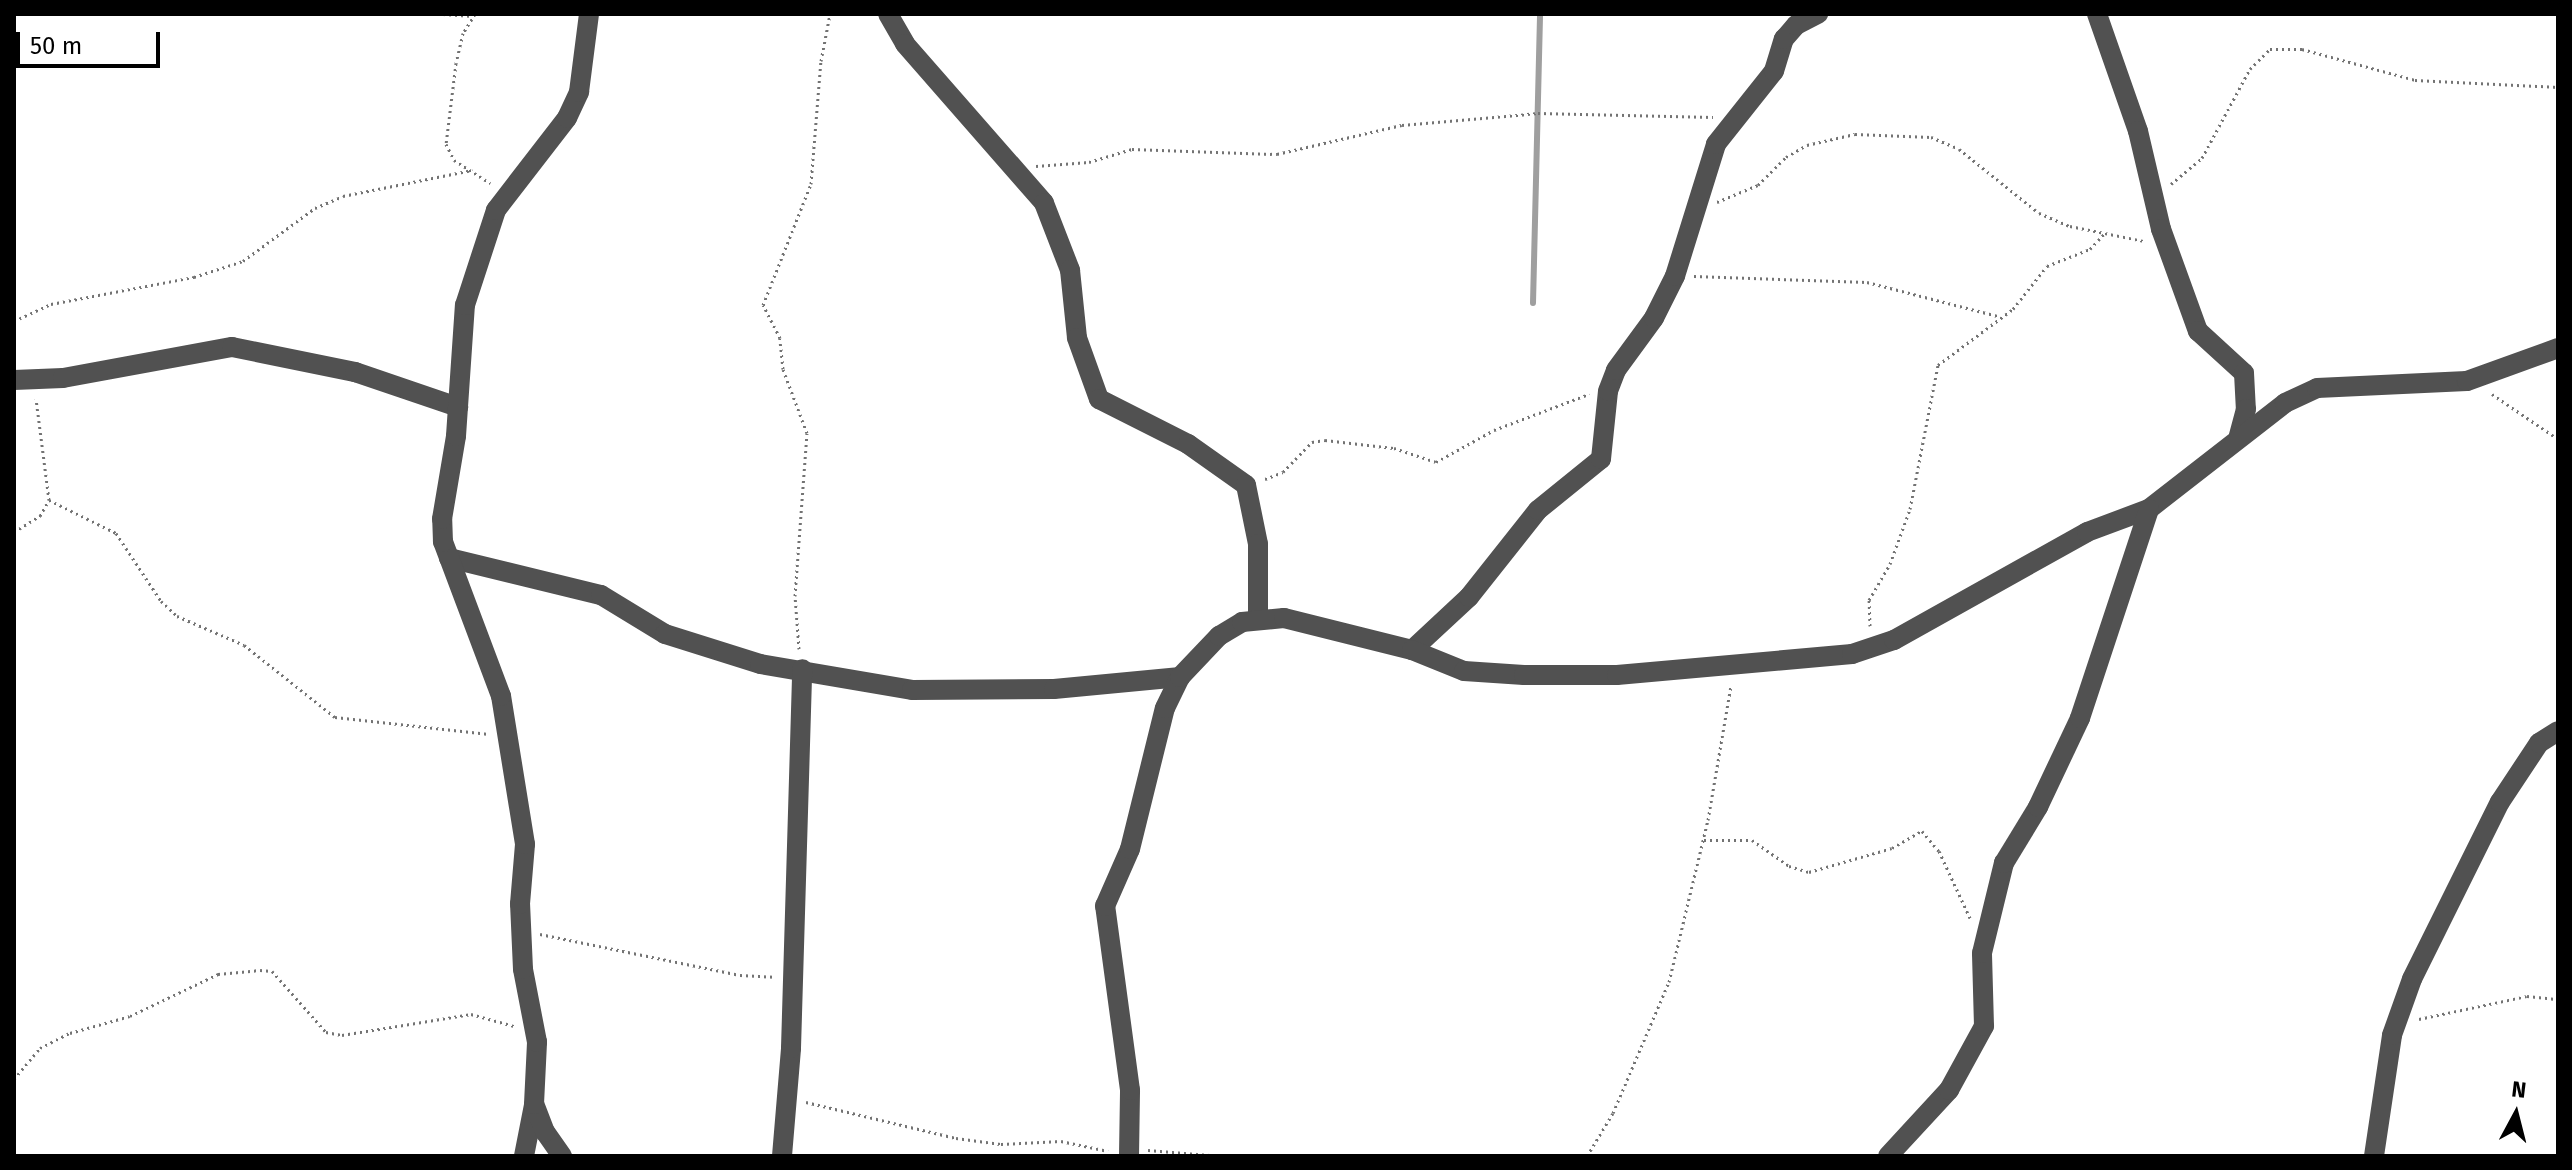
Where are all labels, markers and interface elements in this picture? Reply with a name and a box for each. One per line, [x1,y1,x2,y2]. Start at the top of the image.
scale bar [20,16,164,66]
text: 50 m [30,32,82,60]
north arrow [2476,1074,2556,1154]
text: N [2510,1075,2528,1104]

